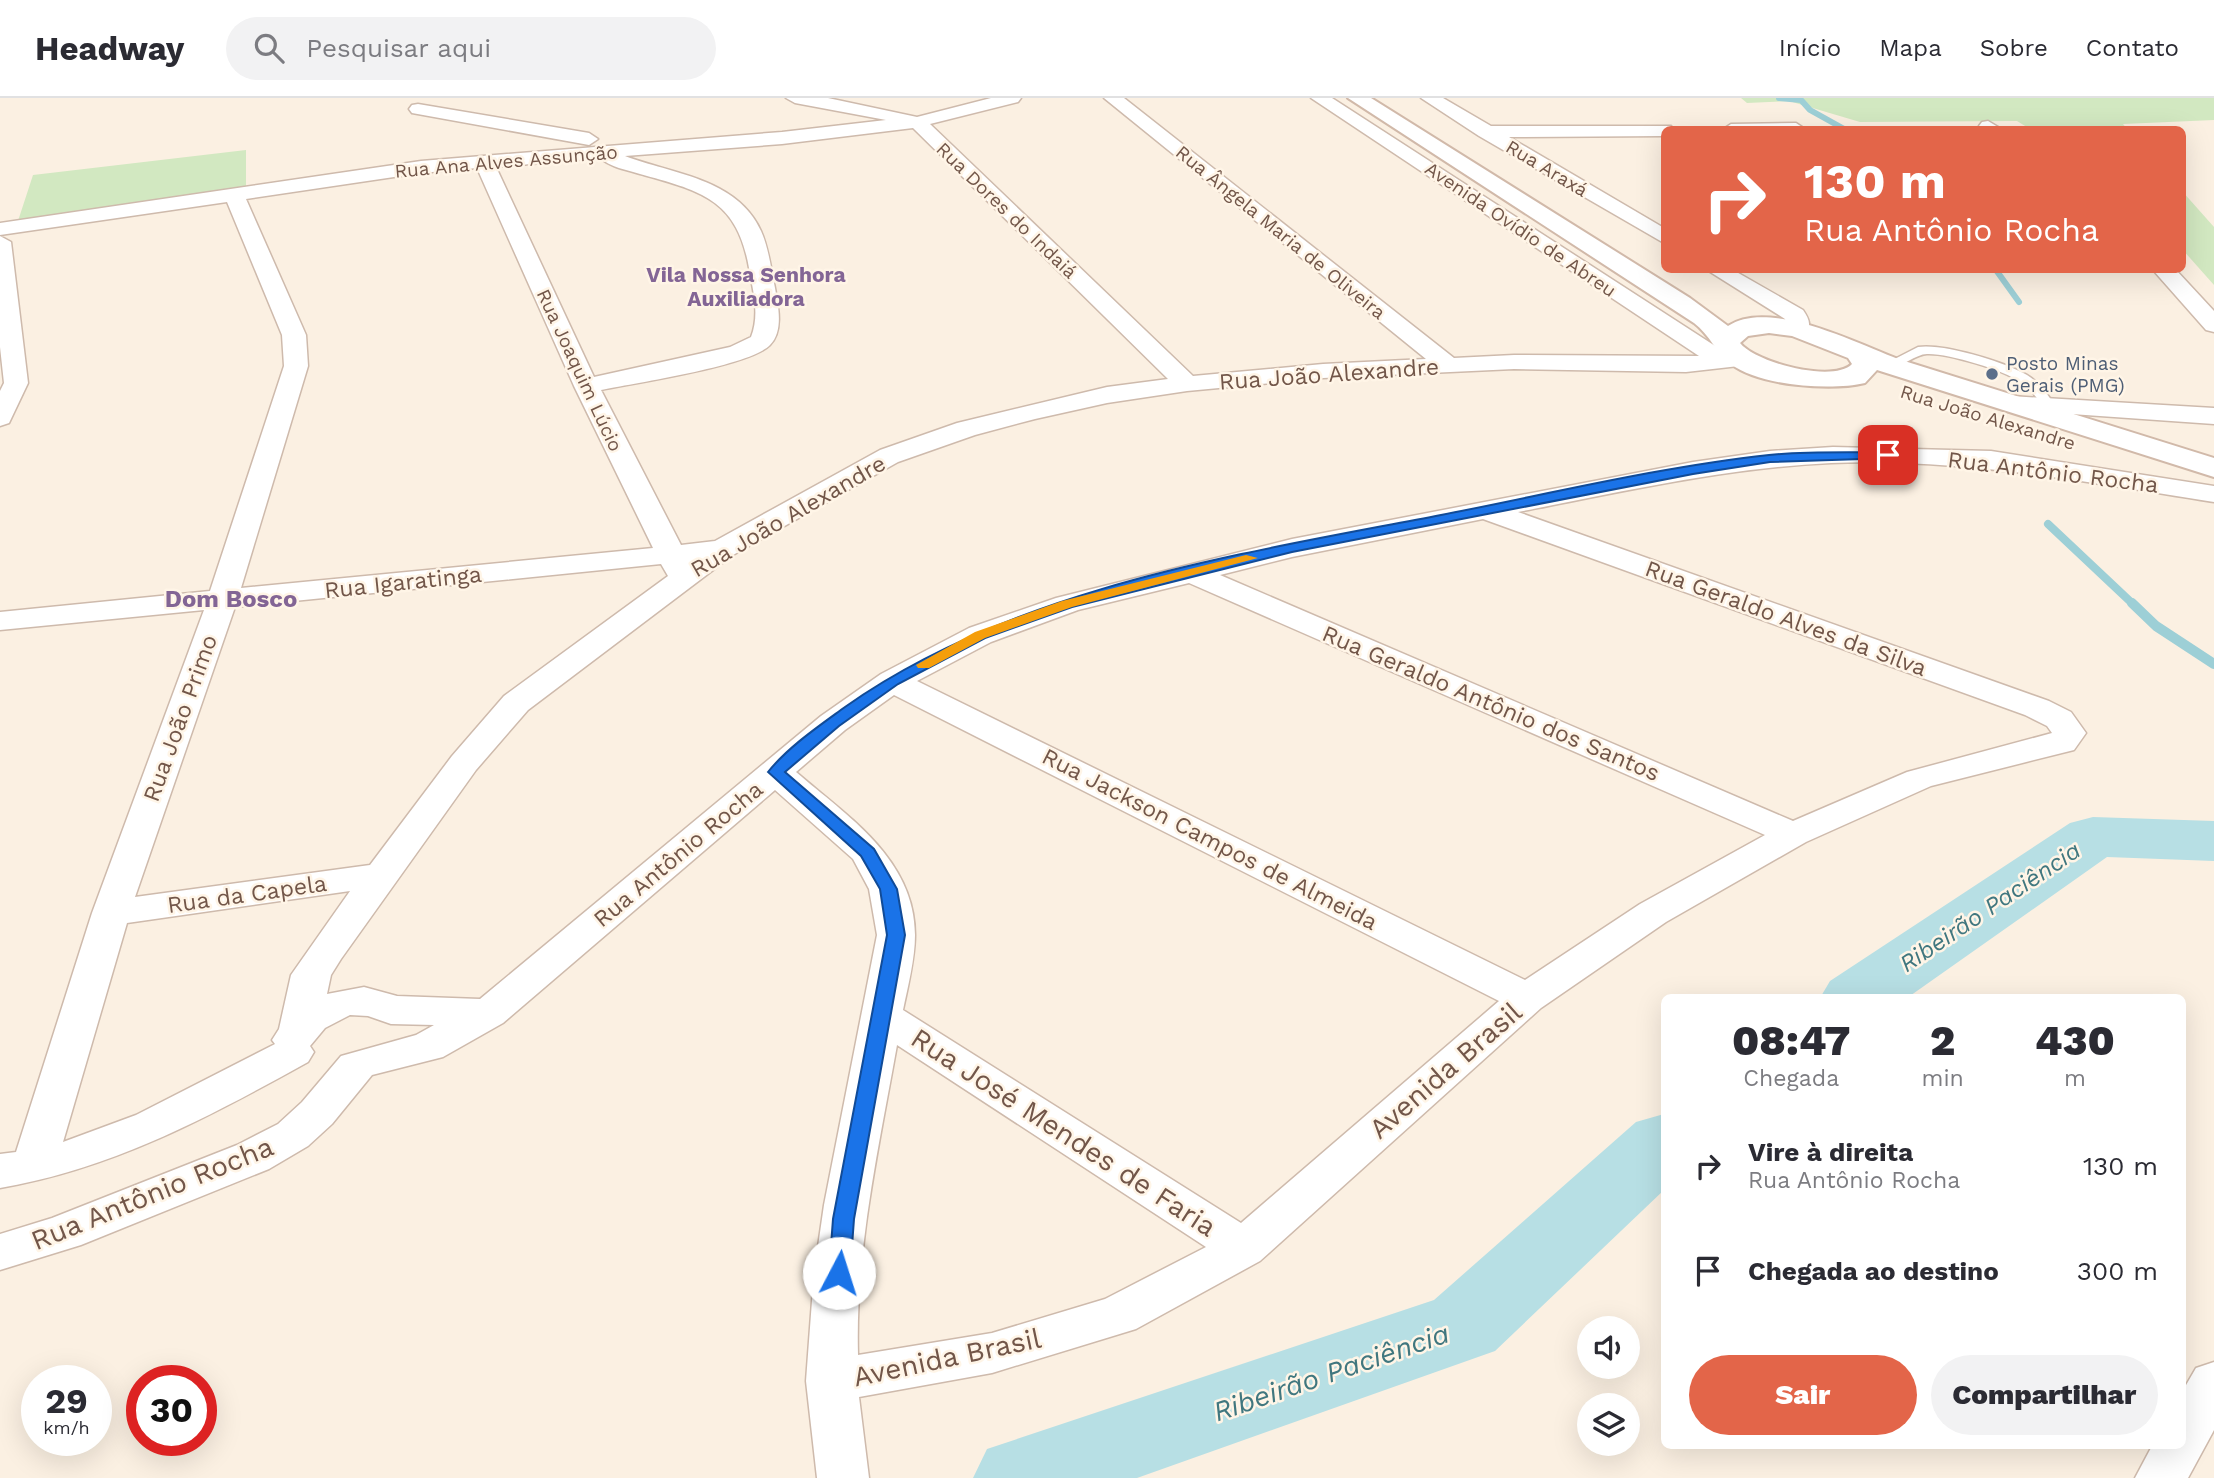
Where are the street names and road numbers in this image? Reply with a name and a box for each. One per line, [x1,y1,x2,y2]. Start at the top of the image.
street label: Rua Araxá [1502,135,1592,202]
street label: Rua Dores do Indaiá [932,137,1082,284]
street label: Rua Ana Alves Assunção [394,140,619,183]
street label: Rua Ângela Maria de Oliveira [1171,141,1390,324]
street label: Avenida Ovídio de Abreu [1421,157,1621,302]
street label: Rua Joaquim Lúcio [532,285,627,455]
street label: Rua João Alexandre [1218,353,1440,396]
street label: Rua João Alexandre [1897,380,2078,455]
street label: Rua Antônio Rocha [1946,446,2160,499]
street label: Rua João Alexandre [686,450,890,583]
street label: Rua Geraldo Alves da Silva [1641,555,1930,682]
street label: Rua Igaratinga [323,561,483,604]
street label: Rua Geraldo Antônio dos Santos [1318,620,1664,787]
street label: Rua João Primo [138,631,223,805]
street label: Rua Jackson Campos de Almeida [1038,743,1382,936]
street label: Rua Antônio Rocha [588,776,768,933]
street label: Rua da Capela [166,870,329,919]
street label: Avenida Brasil [1362,995,1529,1146]
street label: Rua José Mendes de Faria [905,1021,1223,1244]
street label: Rua Antônio Rocha [26,1130,278,1257]
street label: Avenida Brasil [850,1321,1045,1394]

